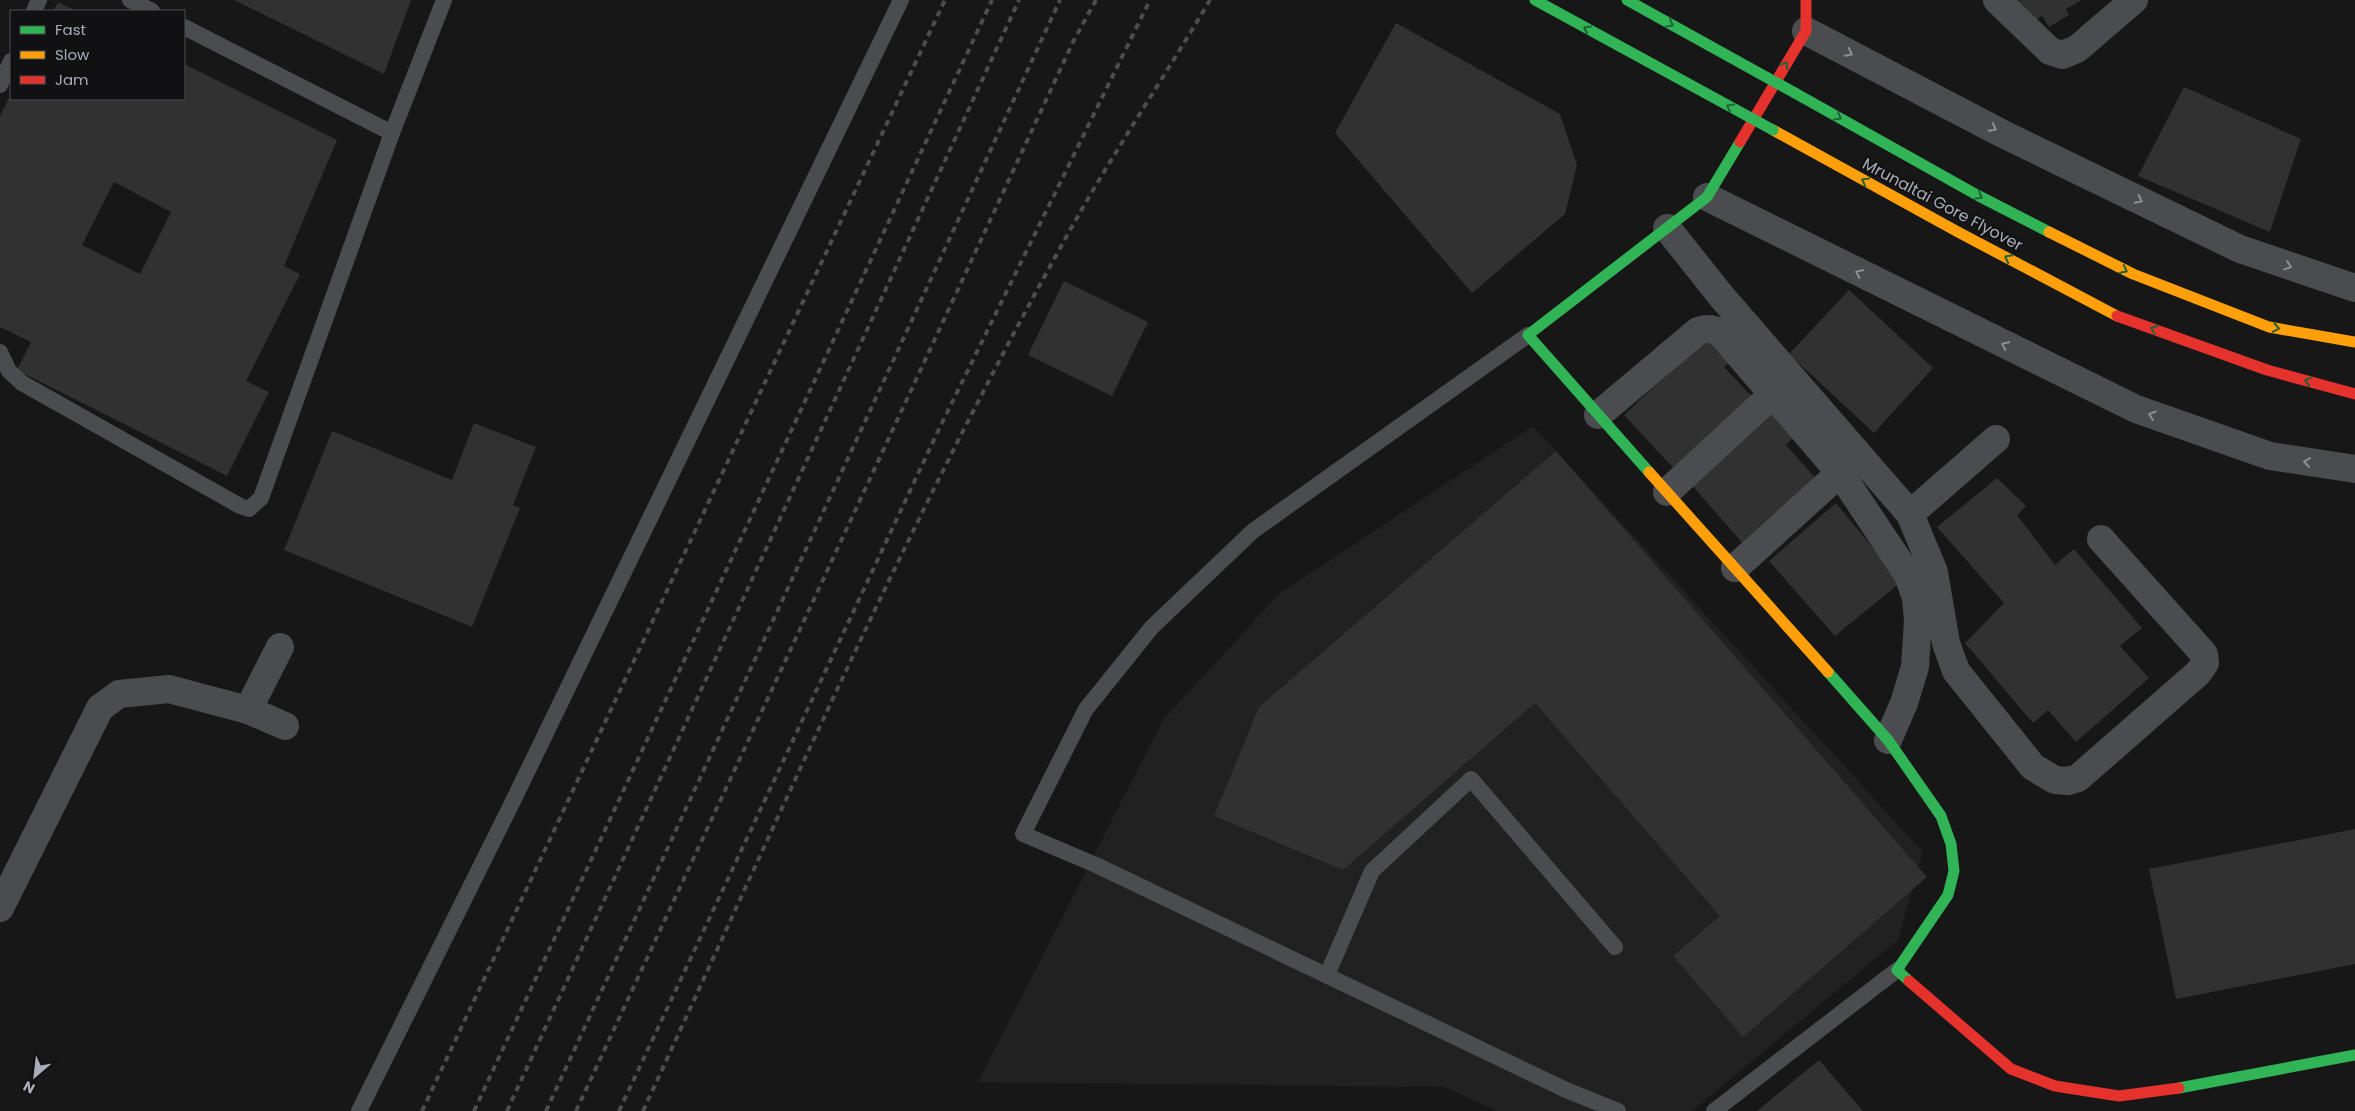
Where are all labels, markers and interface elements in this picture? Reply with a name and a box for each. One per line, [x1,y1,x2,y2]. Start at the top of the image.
legend [10,10,185,100]
one-way arrow [1665,17,1674,27]
text: Fast [55,19,86,40]
one-way arrow [1584,25,1593,35]
text: Slow [55,44,90,65]
one-way arrow [1844,47,1853,57]
one-way arrow [1779,62,1789,71]
text: Jam [55,69,89,90]
one-way arrow [1726,103,1735,113]
one-way arrow [1832,111,1841,121]
one-way arrow [1988,122,1997,132]
street label: Mrunaltai Gore Flyover [1858,152,2027,257]
one-way arrow [1862,177,1871,187]
one-way arrow [1974,190,1983,200]
one-way arrow [2134,194,2143,204]
one-way arrow [2005,254,2014,264]
one-way arrow [2283,260,2291,270]
one-way arrow [2119,264,2128,274]
one-way arrow [1856,269,1865,279]
one-way arrow [2271,322,2280,332]
one-way arrow [2150,325,2159,335]
one-way arrow [2001,341,2010,351]
one-way arrow [2304,377,2312,387]
one-way arrow [2148,411,2156,421]
one-way arrow [2302,457,2311,467]
north arrow [10,1051,60,1101]
text: N [20,1076,38,1099]

